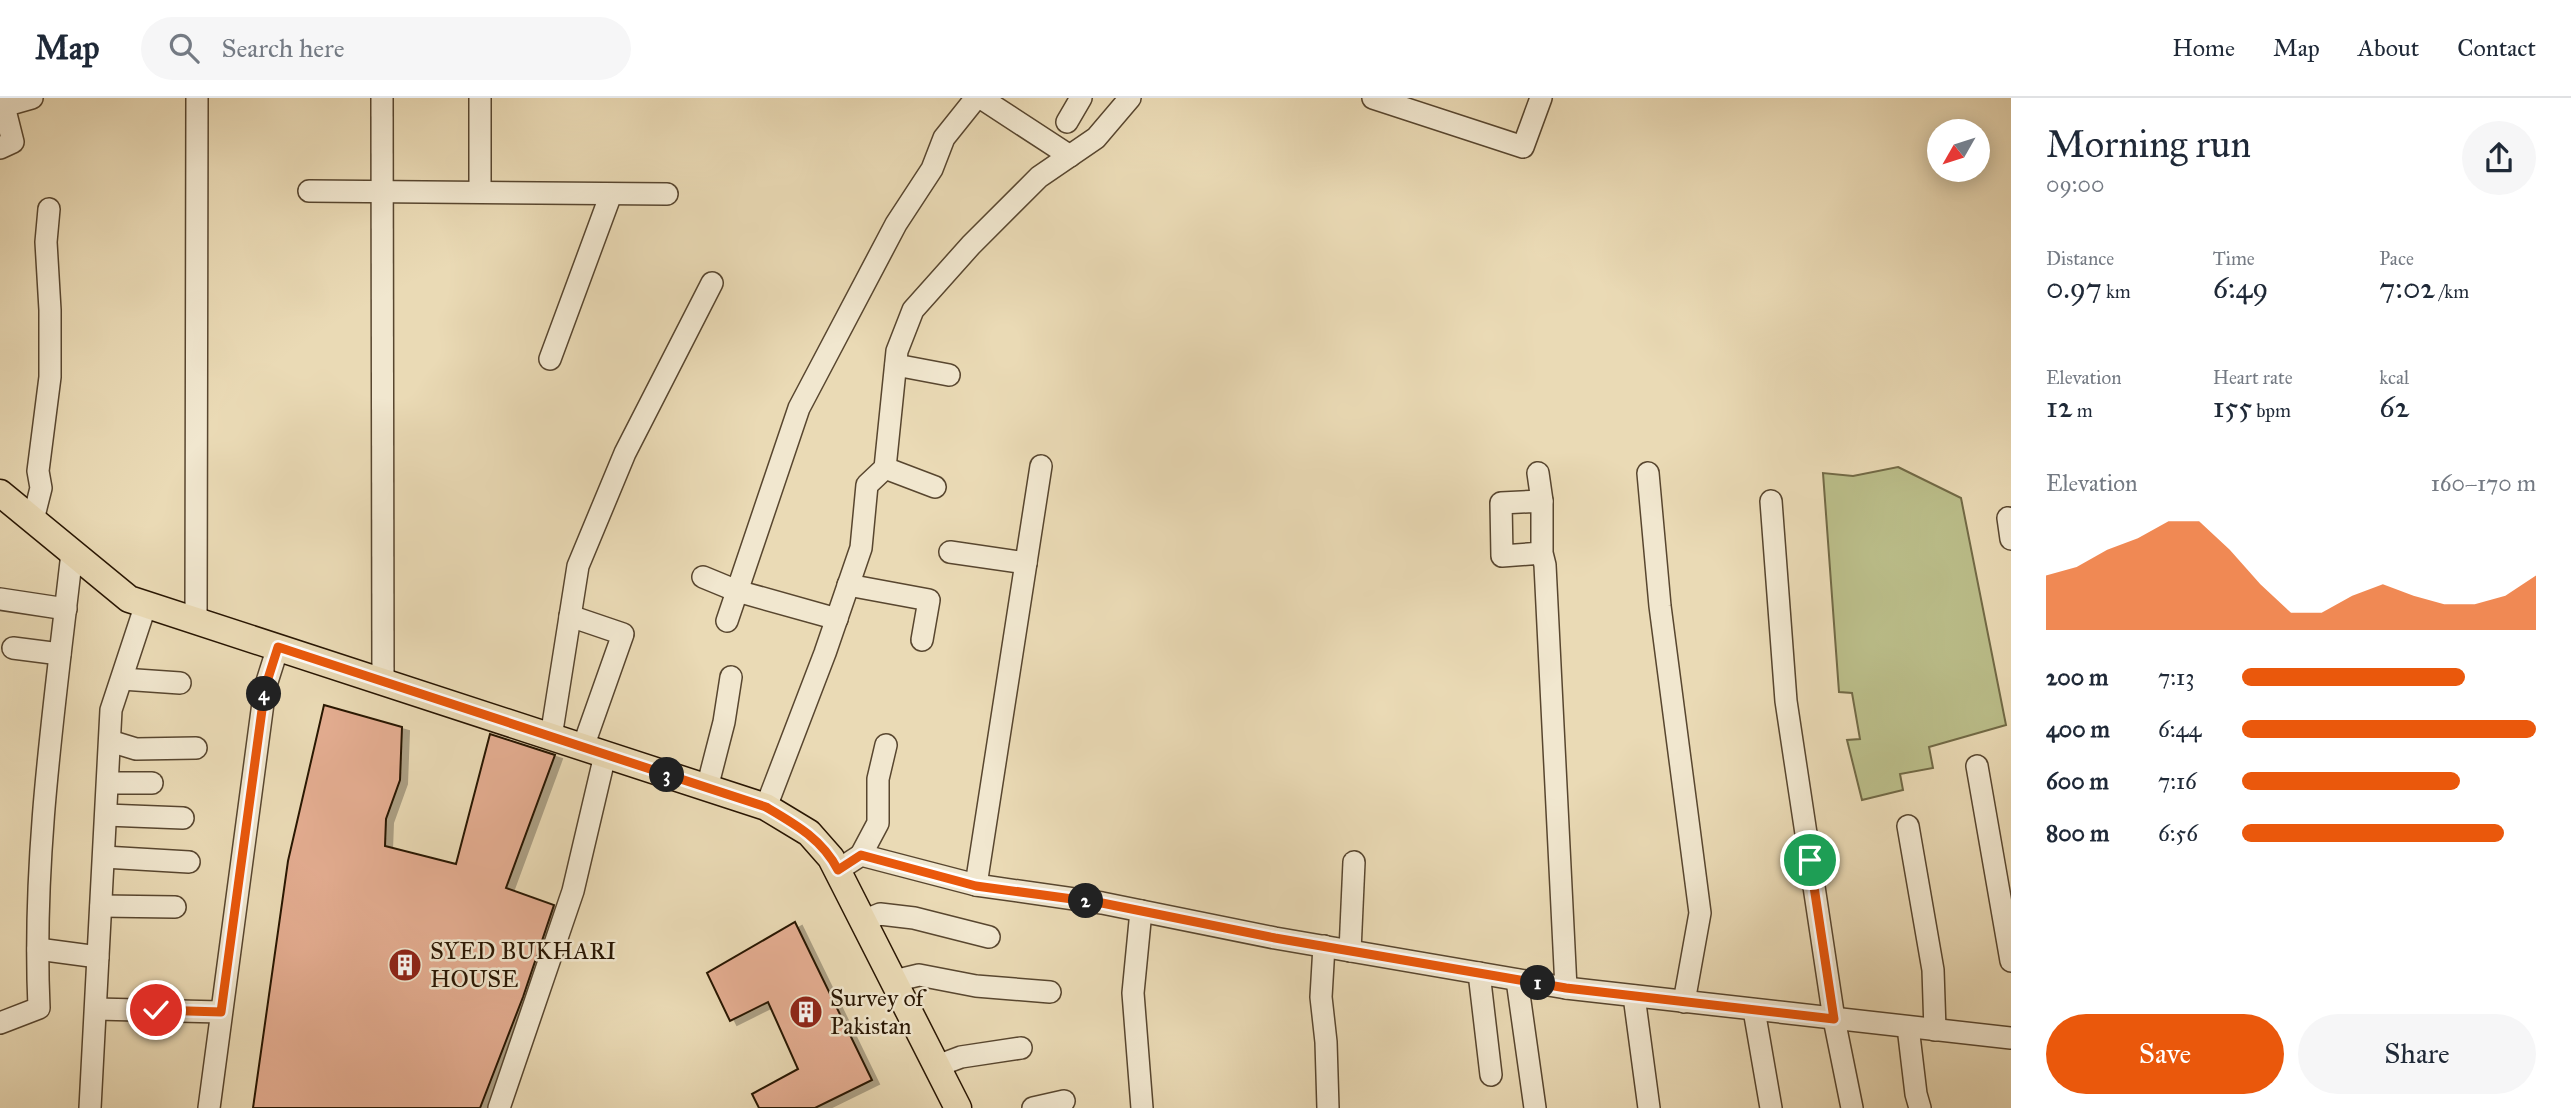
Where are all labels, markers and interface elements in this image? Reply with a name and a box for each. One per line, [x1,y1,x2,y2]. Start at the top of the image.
search box [141,17,631,80]
text: Map [35,28,99,68]
icon: search [165,29,203,67]
text: Search here [221,32,345,64]
text: Home [2172,33,2235,63]
text: Map [2273,33,2320,63]
text: About [2358,33,2419,63]
text: Contact [2457,33,2536,63]
north arrow [1927,119,1990,182]
map controls [1927,119,1990,182]
text: Morning run [2046,121,2251,167]
button: share [2462,121,2536,195]
text: 09:00 [2046,170,2104,198]
text: Distance [2046,247,2114,270]
text: Time [2213,247,2255,270]
text: Pace [2379,247,2414,270]
text: 0.97 [2046,270,2102,306]
text: 6:49 [2213,270,2268,306]
text: 7:02 [2379,270,2435,306]
text: km [2102,280,2131,303]
text: /km [2435,280,2469,303]
text: Elevation [2046,366,2121,389]
text: Heart rate [2213,366,2293,389]
text: kcal [2379,366,2409,389]
text: 12 [2046,389,2073,425]
text: 155 [2213,389,2252,425]
text: 62 [2379,389,2410,425]
text: m [2073,399,2093,422]
text: bpm [2252,399,2291,422]
text: Elevation [2046,469,2137,497]
text: 160–170 m [2431,469,2536,497]
text: 200 m [2046,663,2108,691]
text: 7:13 [2158,663,2194,691]
pin: 4 [246,676,282,712]
text: 4 [258,682,269,705]
text: 400 m [2046,715,2110,743]
text: 6:44 [2158,715,2201,743]
pin: 3 [650,758,684,792]
text: 3 [663,763,670,786]
text: 600 m [2046,767,2109,795]
text: 7:16 [2158,767,2197,795]
text: 800 m [2046,819,2109,847]
text: 6:56 [2158,819,2198,847]
pin [1780,830,1840,890]
icon: arrive [1791,841,1829,879]
pin: 2 [1068,884,1104,918]
text: 2 [1081,889,1090,912]
place label: SYED BUKHARI HOUSE [430,936,616,994]
building icon: SYED BUKHARI HOUSE [386,946,424,984]
pin: 1 [1520,966,1556,1001]
text: 1 [1534,971,1541,994]
pin [126,980,186,1040]
place label: Survey of Pakistan [830,983,928,1041]
icon: check [137,991,175,1029]
building icon: Survey of Pakistan [787,993,825,1031]
button: Save [2046,1014,2284,1094]
button: Share [2298,1014,2536,1094]

